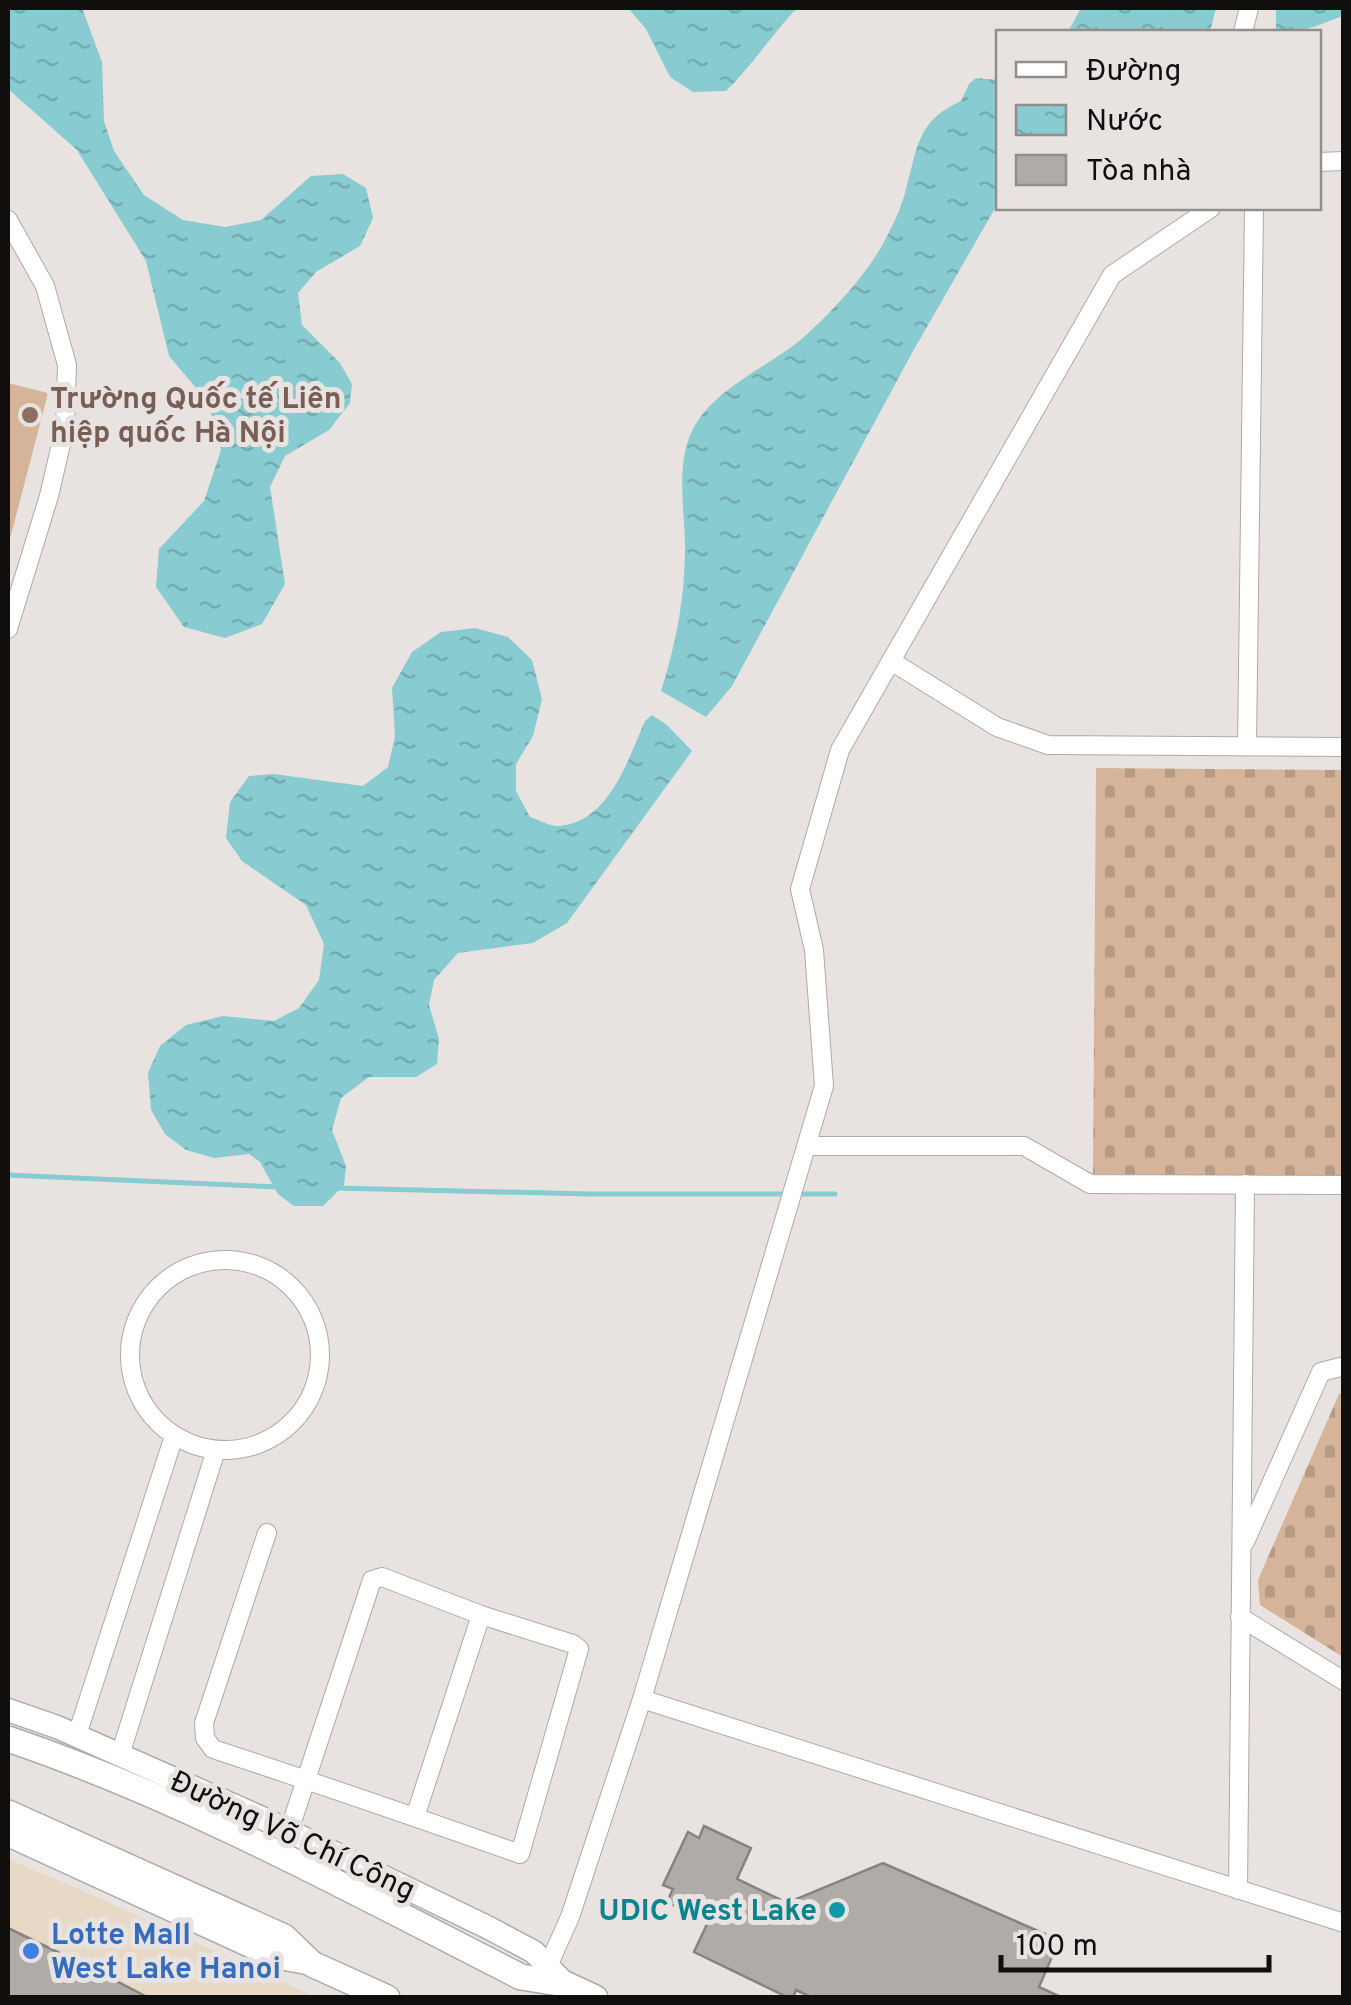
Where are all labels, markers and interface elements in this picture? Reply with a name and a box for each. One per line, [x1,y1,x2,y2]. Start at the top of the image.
legend [996,30,1321,210]
text: Đường [1086,54,1181,91]
text: Nước [1086,104,1163,141]
text: Tòa nhà [1086,154,1191,191]
place label: Trường Quốc tế Liên hiệp quốc Hà Nội [50,381,341,453]
marker: Trường Quốc tế Liên hiệp quốc Hà Nội [19,404,41,426]
street label: Đường Võ Chí Công [164,1764,420,1910]
place label: UDIC West Lake [598,1894,817,1931]
marker: UDIC West Lake [826,1899,848,1921]
scale bar [1001,1910,1268,1972]
place label: Lotte Mall West Lake Hanoi [51,1918,281,1989]
text: 100 m [1016,1929,1098,1966]
marker: Lotte Mall West Lake Hanoi [20,1940,42,1962]

